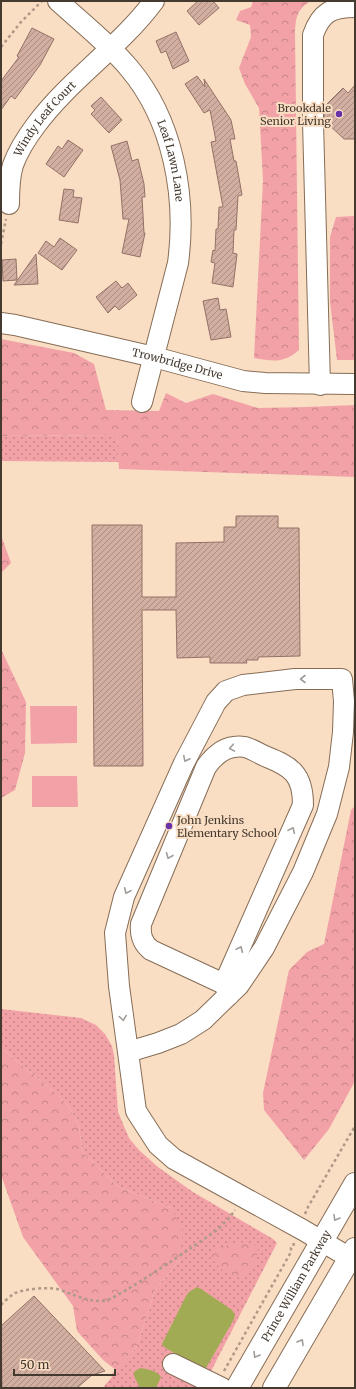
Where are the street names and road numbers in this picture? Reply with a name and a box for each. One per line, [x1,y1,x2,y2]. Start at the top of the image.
street label: Windy Leaf Court [10,78,79,159]
street label: Leaf Lawn Lane [154,118,187,203]
street label: Trowbridge Drive [131,345,224,382]
street label: Prince William Parkway [258,1227,334,1344]

